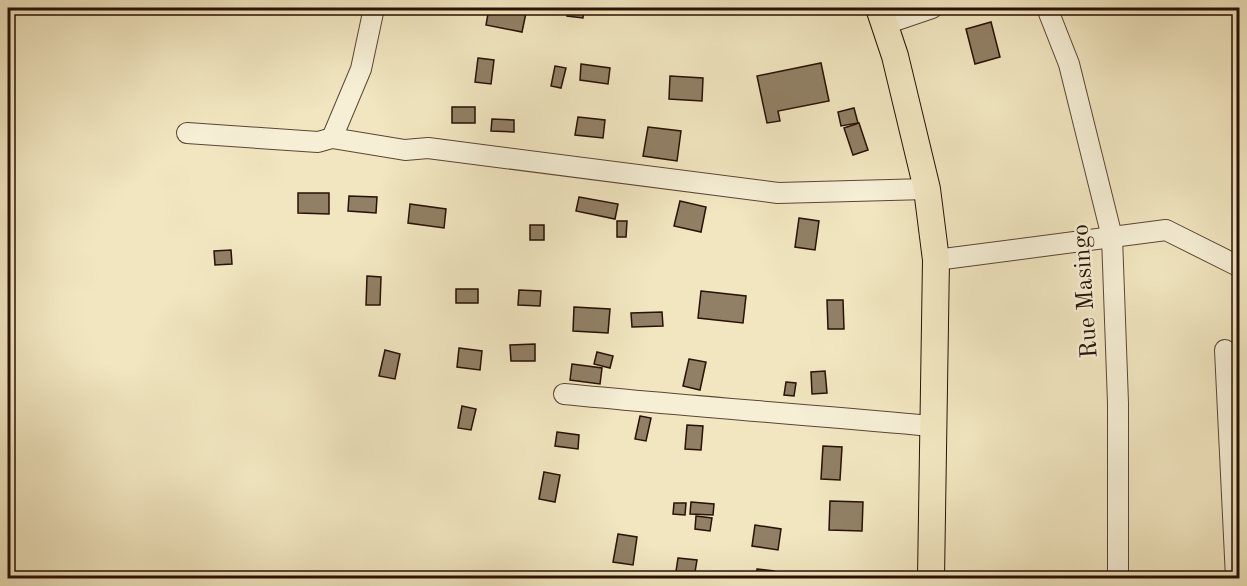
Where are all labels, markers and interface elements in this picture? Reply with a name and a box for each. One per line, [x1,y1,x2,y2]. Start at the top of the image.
street label: Rue Masingo [1069,223,1103,359]

